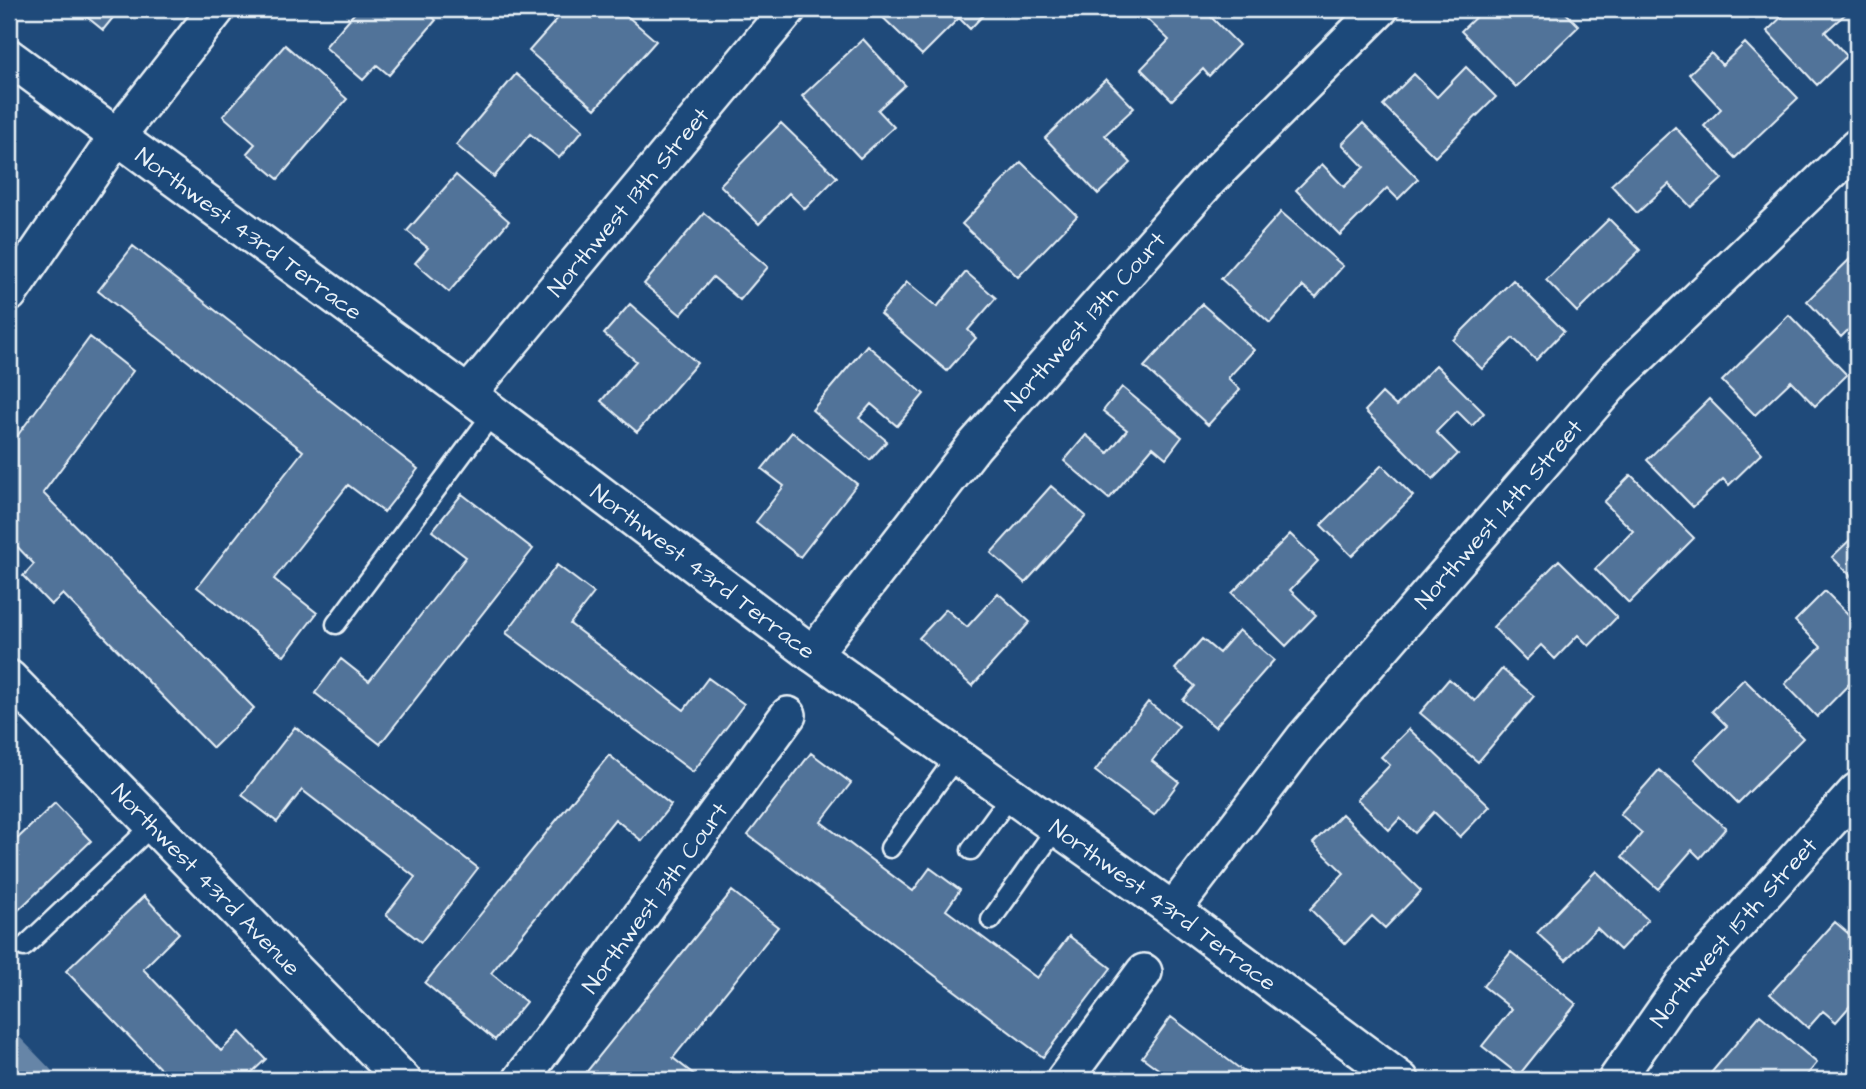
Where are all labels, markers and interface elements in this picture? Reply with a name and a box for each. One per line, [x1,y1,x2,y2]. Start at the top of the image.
street label: Northwest 13th Street [540,100,717,304]
street label: Northwest 43rd Terrace [129,140,368,328]
street label: Northwest 13th Court [997,224,1174,418]
street label: Northwest 14th Street [1408,412,1591,616]
street label: Northwest 43rd Terrace [584,477,822,667]
street label: Northwest 43rd Avenue [104,777,307,983]
street label: Northwest 13th Court [575,796,736,1000]
street label: Northwest 43rd Terrace [1042,812,1283,999]
street label: Northwest 15th Street [1643,830,1825,1034]

